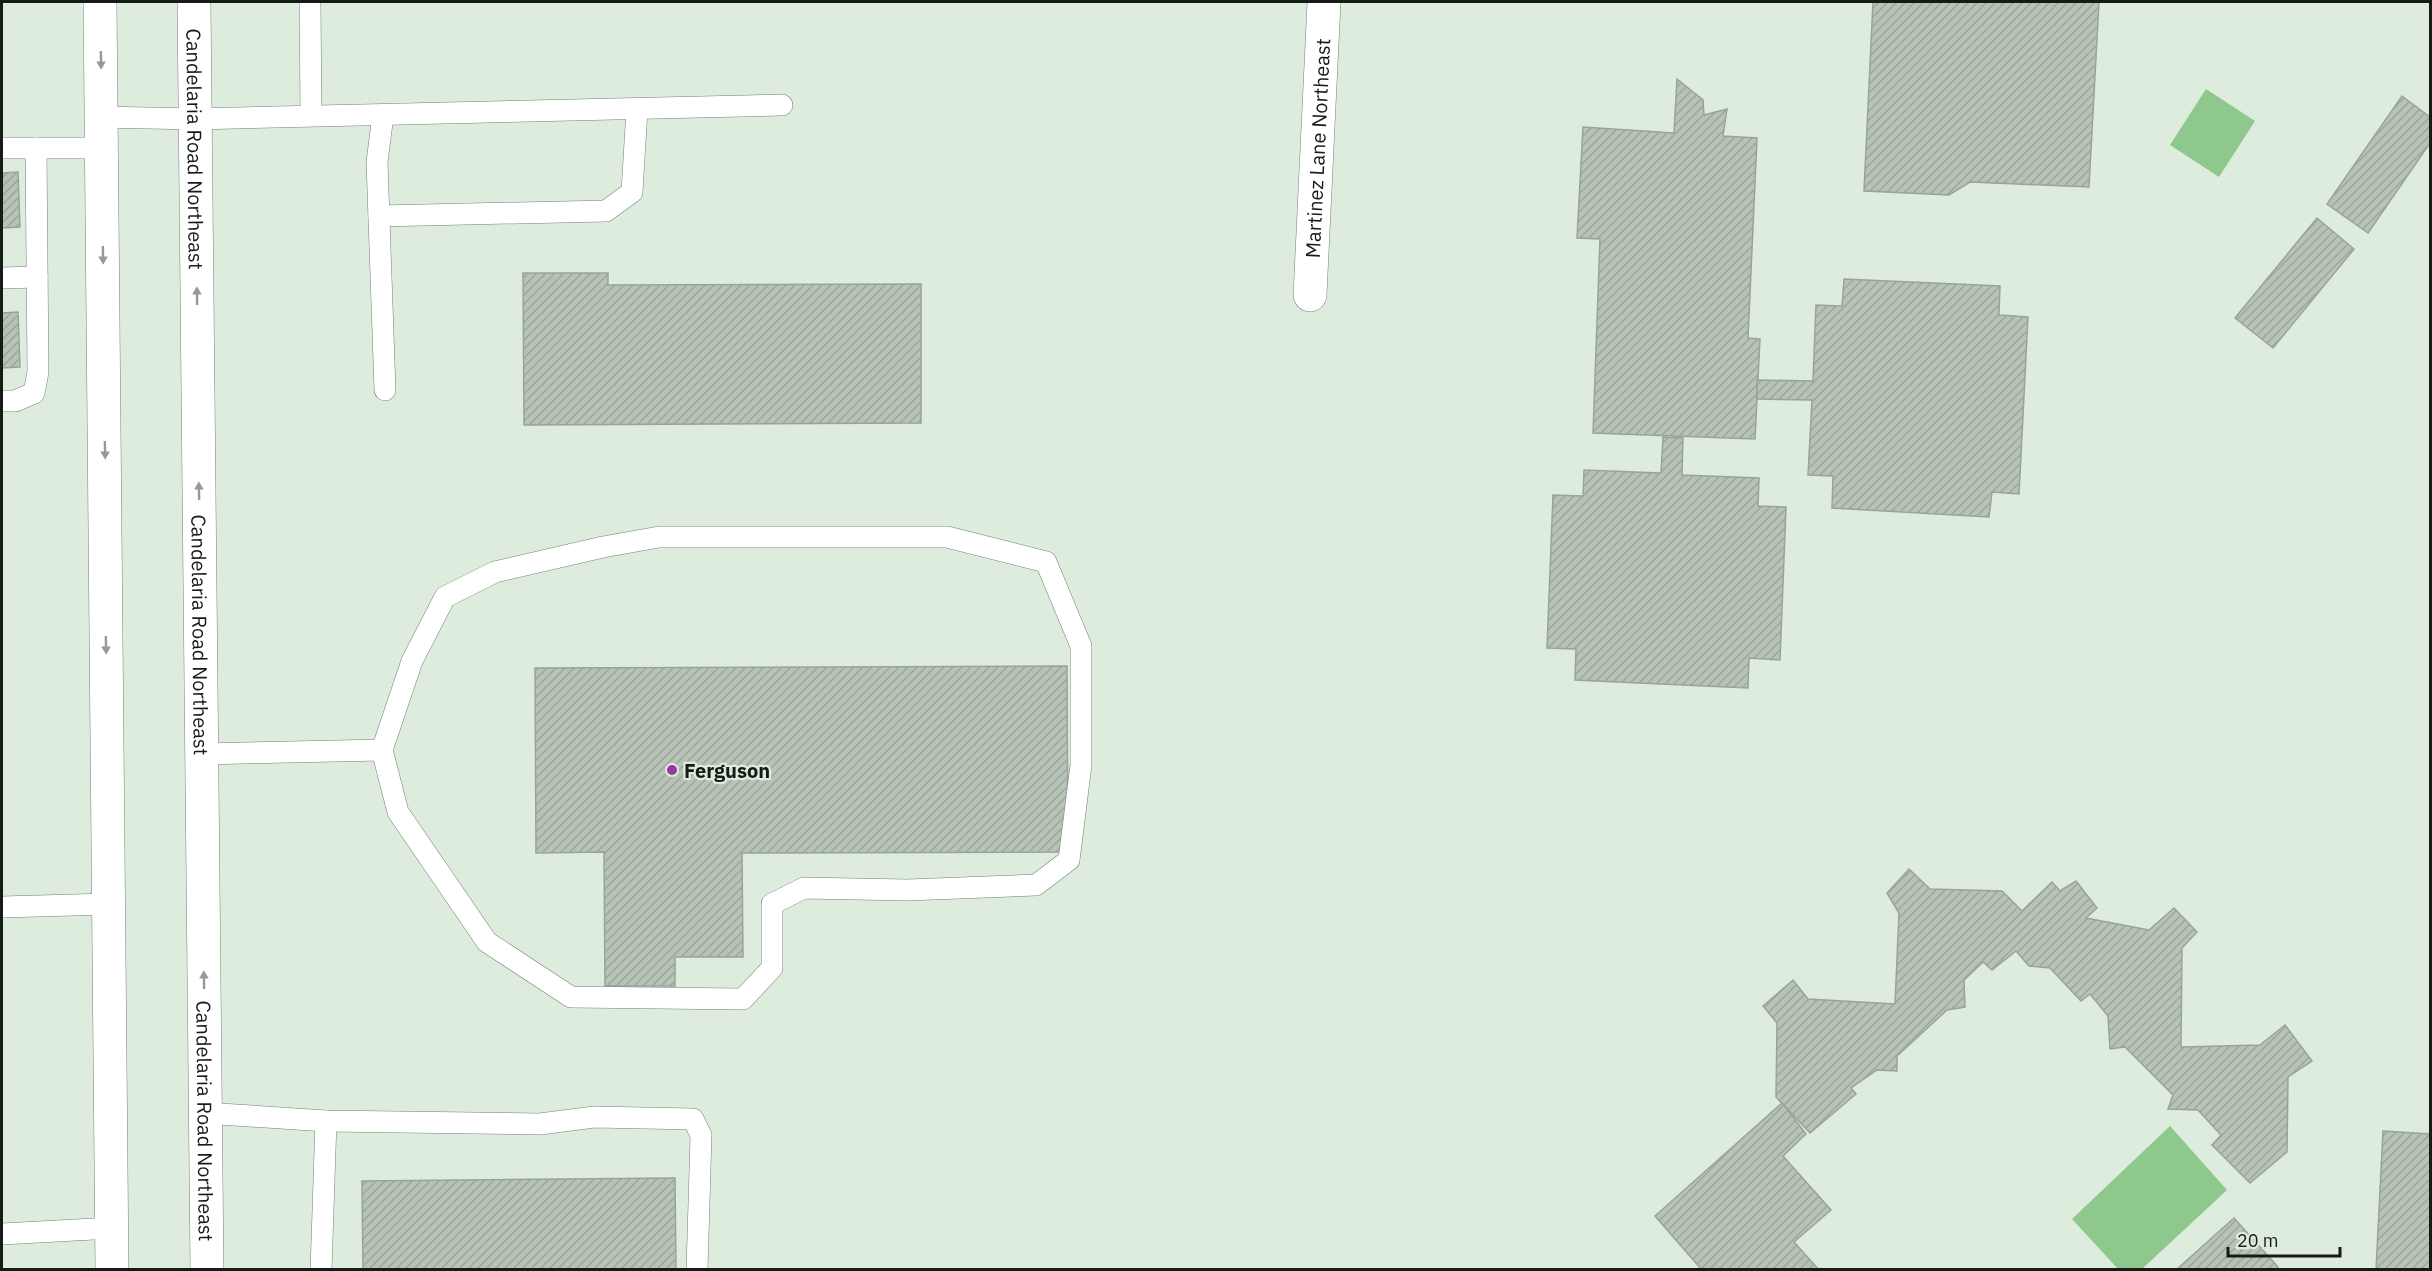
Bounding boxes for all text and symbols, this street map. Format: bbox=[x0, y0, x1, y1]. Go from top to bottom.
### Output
street label: Candelaria Road Northeast bbox=[181, 28, 210, 270]
street label: Martinez Lane Northeast bbox=[1298, 38, 1336, 259]
one-way arrow bbox=[96, 50, 106, 69]
one-way arrow bbox=[98, 245, 108, 264]
one-way arrow bbox=[192, 287, 202, 306]
one-way arrow bbox=[100, 440, 109, 459]
one-way arrow bbox=[194, 482, 204, 501]
street label: Candelaria Road Northeast bbox=[186, 514, 215, 756]
one-way arrow bbox=[101, 635, 111, 654]
place label: Ferguson bbox=[684, 757, 770, 784]
marker: Ferguson bbox=[665, 763, 679, 777]
one-way arrow bbox=[199, 971, 209, 990]
street label: Candelaria Road Northeast bbox=[191, 1000, 220, 1242]
scale bar bbox=[2228, 1220, 2340, 1258]
text: 20 m bbox=[2237, 1229, 2279, 1252]

